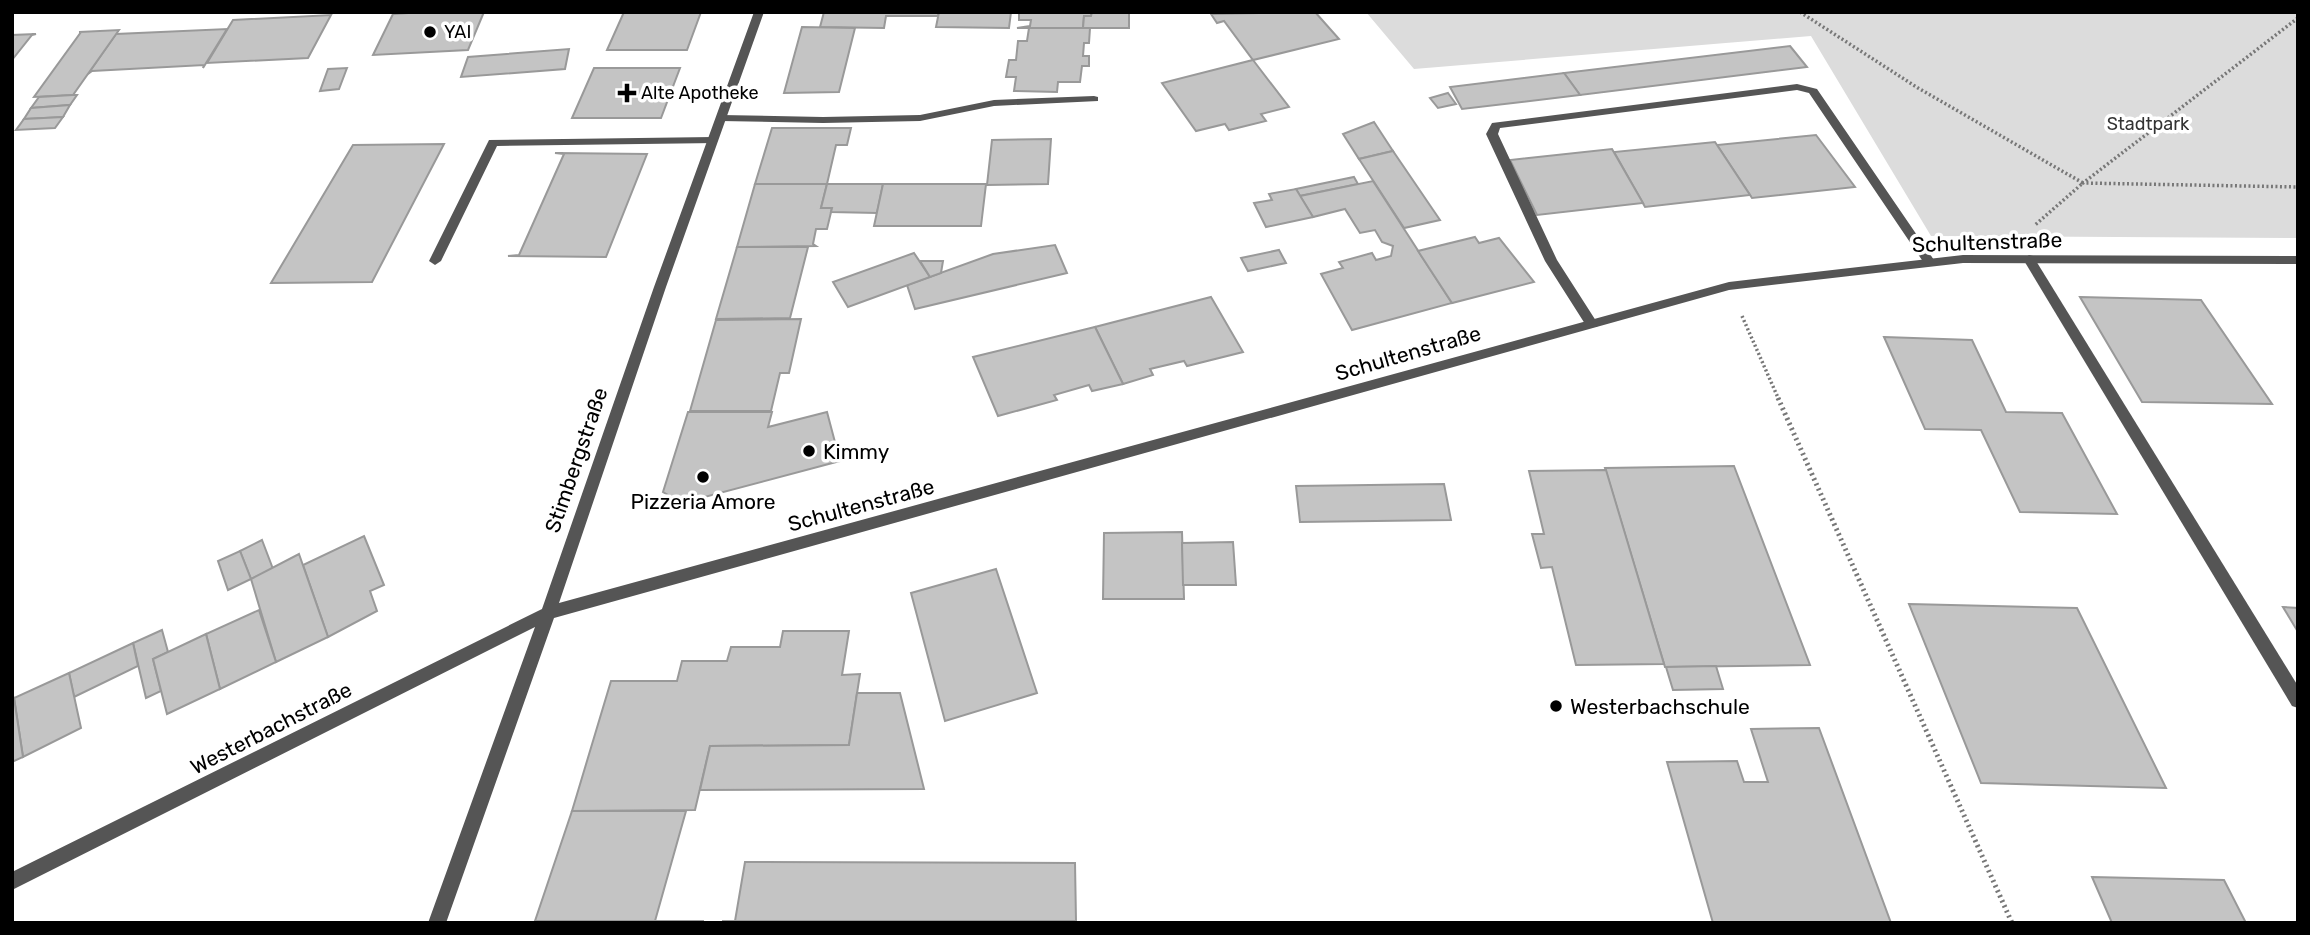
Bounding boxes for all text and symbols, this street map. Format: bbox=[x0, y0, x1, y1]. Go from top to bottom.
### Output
place label: YAI bbox=[444, 21, 471, 43]
marker: YAI bbox=[422, 24, 438, 40]
place label: Alte Apotheke bbox=[641, 82, 759, 104]
marker: Alte Apotheke bbox=[619, 85, 635, 101]
park label: Stadtpark bbox=[2107, 113, 2190, 135]
street label: Schultenstraße bbox=[1911, 227, 2063, 257]
street label: Schultenstraße bbox=[1332, 320, 1484, 386]
street label: Stimbergstraße bbox=[539, 384, 613, 536]
place label: Kimmy bbox=[823, 439, 890, 464]
marker: Kimmy bbox=[801, 443, 817, 459]
marker: Pizzeria Amore bbox=[695, 469, 711, 485]
street label: Schultenstraße bbox=[785, 473, 937, 537]
place label: Pizzeria Amore bbox=[630, 489, 776, 514]
street label: Westerbachstraße bbox=[186, 677, 356, 779]
place label: Westerbachschule bbox=[1570, 694, 1750, 719]
marker: Westerbachschule bbox=[1548, 698, 1564, 714]

